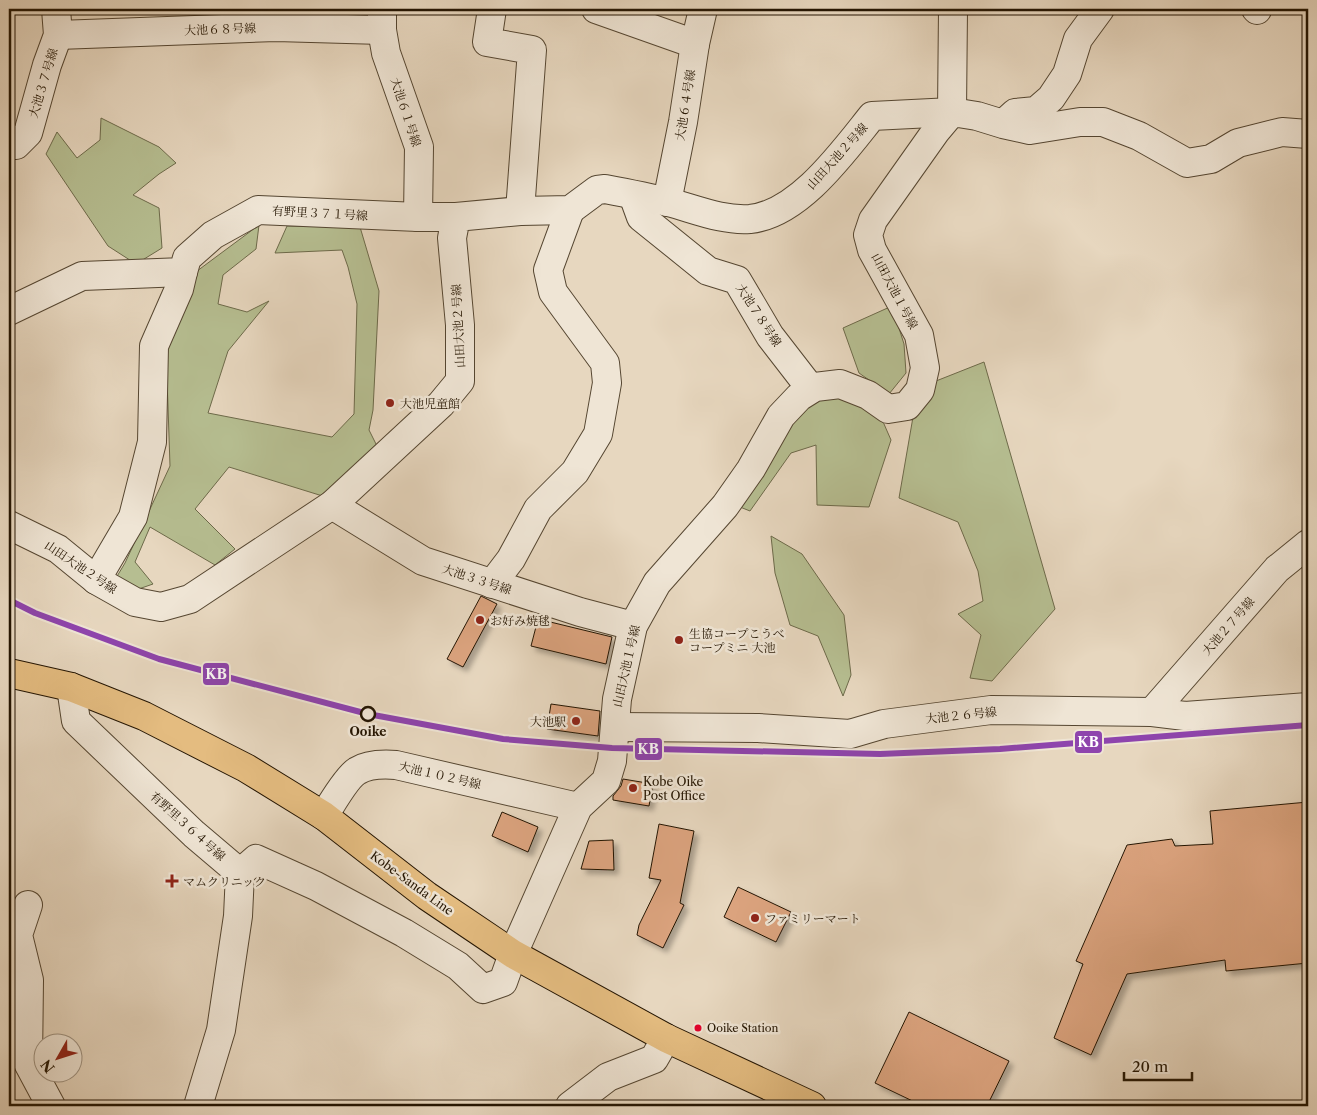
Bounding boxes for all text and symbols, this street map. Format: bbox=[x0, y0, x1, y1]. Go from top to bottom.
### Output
street label: 大池６８号線 bbox=[184, 20, 256, 38]
street label: 大池３７号線 bbox=[25, 46, 61, 120]
street label: 大池６４号線 bbox=[672, 68, 698, 142]
street label: 大池６１号線 bbox=[388, 75, 424, 149]
street label: 山田大池２号線 bbox=[803, 120, 871, 192]
street label: 有野里３７１号線 bbox=[272, 203, 368, 223]
street label: 山田大池１号線 bbox=[869, 250, 921, 332]
street label: 大池７８号線 bbox=[733, 281, 785, 349]
street label: 山田大池２号線 bbox=[448, 284, 468, 368]
place label: 大池児童館 bbox=[400, 396, 460, 411]
marker: 大池児童館 bbox=[384, 397, 396, 409]
street label: 山田大池２号線 bbox=[42, 537, 120, 597]
street label: 大池３３号線 bbox=[440, 561, 514, 597]
street label: 大池２７号線 bbox=[1199, 594, 1257, 658]
place label: お好み焼毬 bbox=[490, 613, 550, 628]
marker: お好み焼毬 bbox=[474, 614, 486, 626]
street label: 山田大池１号線 bbox=[609, 623, 643, 709]
place label: 生協コープこうべ コープミニ 大池 bbox=[689, 626, 784, 655]
marker: 生協コープこうべ コープミニ 大池 bbox=[673, 634, 685, 646]
line badge: KB bbox=[202, 662, 230, 686]
text: KB bbox=[205, 665, 227, 683]
street label: 大池２６号線 bbox=[924, 704, 998, 726]
marker: Ooike bbox=[360, 706, 376, 722]
place label: 大池駅 bbox=[530, 714, 566, 729]
marker: 大池駅 bbox=[570, 715, 582, 727]
place label: Ooike bbox=[350, 724, 386, 739]
line badge: KB bbox=[1074, 730, 1103, 754]
text: KB bbox=[1077, 733, 1099, 751]
line badge: KB bbox=[634, 737, 663, 761]
text: KB bbox=[637, 740, 659, 758]
street label: 大池１０２号線 bbox=[397, 758, 483, 792]
place label: Kobe Oike Post Office bbox=[643, 774, 705, 803]
marker: Kobe Oike Post Office bbox=[627, 782, 639, 794]
street label: 有野里３６４号線 bbox=[147, 788, 229, 864]
street label: Kobe-Sanda Line bbox=[367, 848, 457, 918]
marker: マムクリニック bbox=[165, 874, 179, 888]
place label: マムクリニック bbox=[183, 874, 266, 889]
place label: ファミリーマート bbox=[765, 911, 861, 926]
marker: ファミリーマート bbox=[749, 912, 761, 924]
place label: Ooike Station bbox=[707, 1021, 779, 1035]
marker: Ooike Station bbox=[693, 1023, 703, 1033]
north arrow bbox=[32, 1032, 82, 1082]
scale bar bbox=[1124, 1050, 1192, 1082]
text: N bbox=[37, 1056, 59, 1077]
text: 20 m bbox=[1132, 1057, 1168, 1076]

